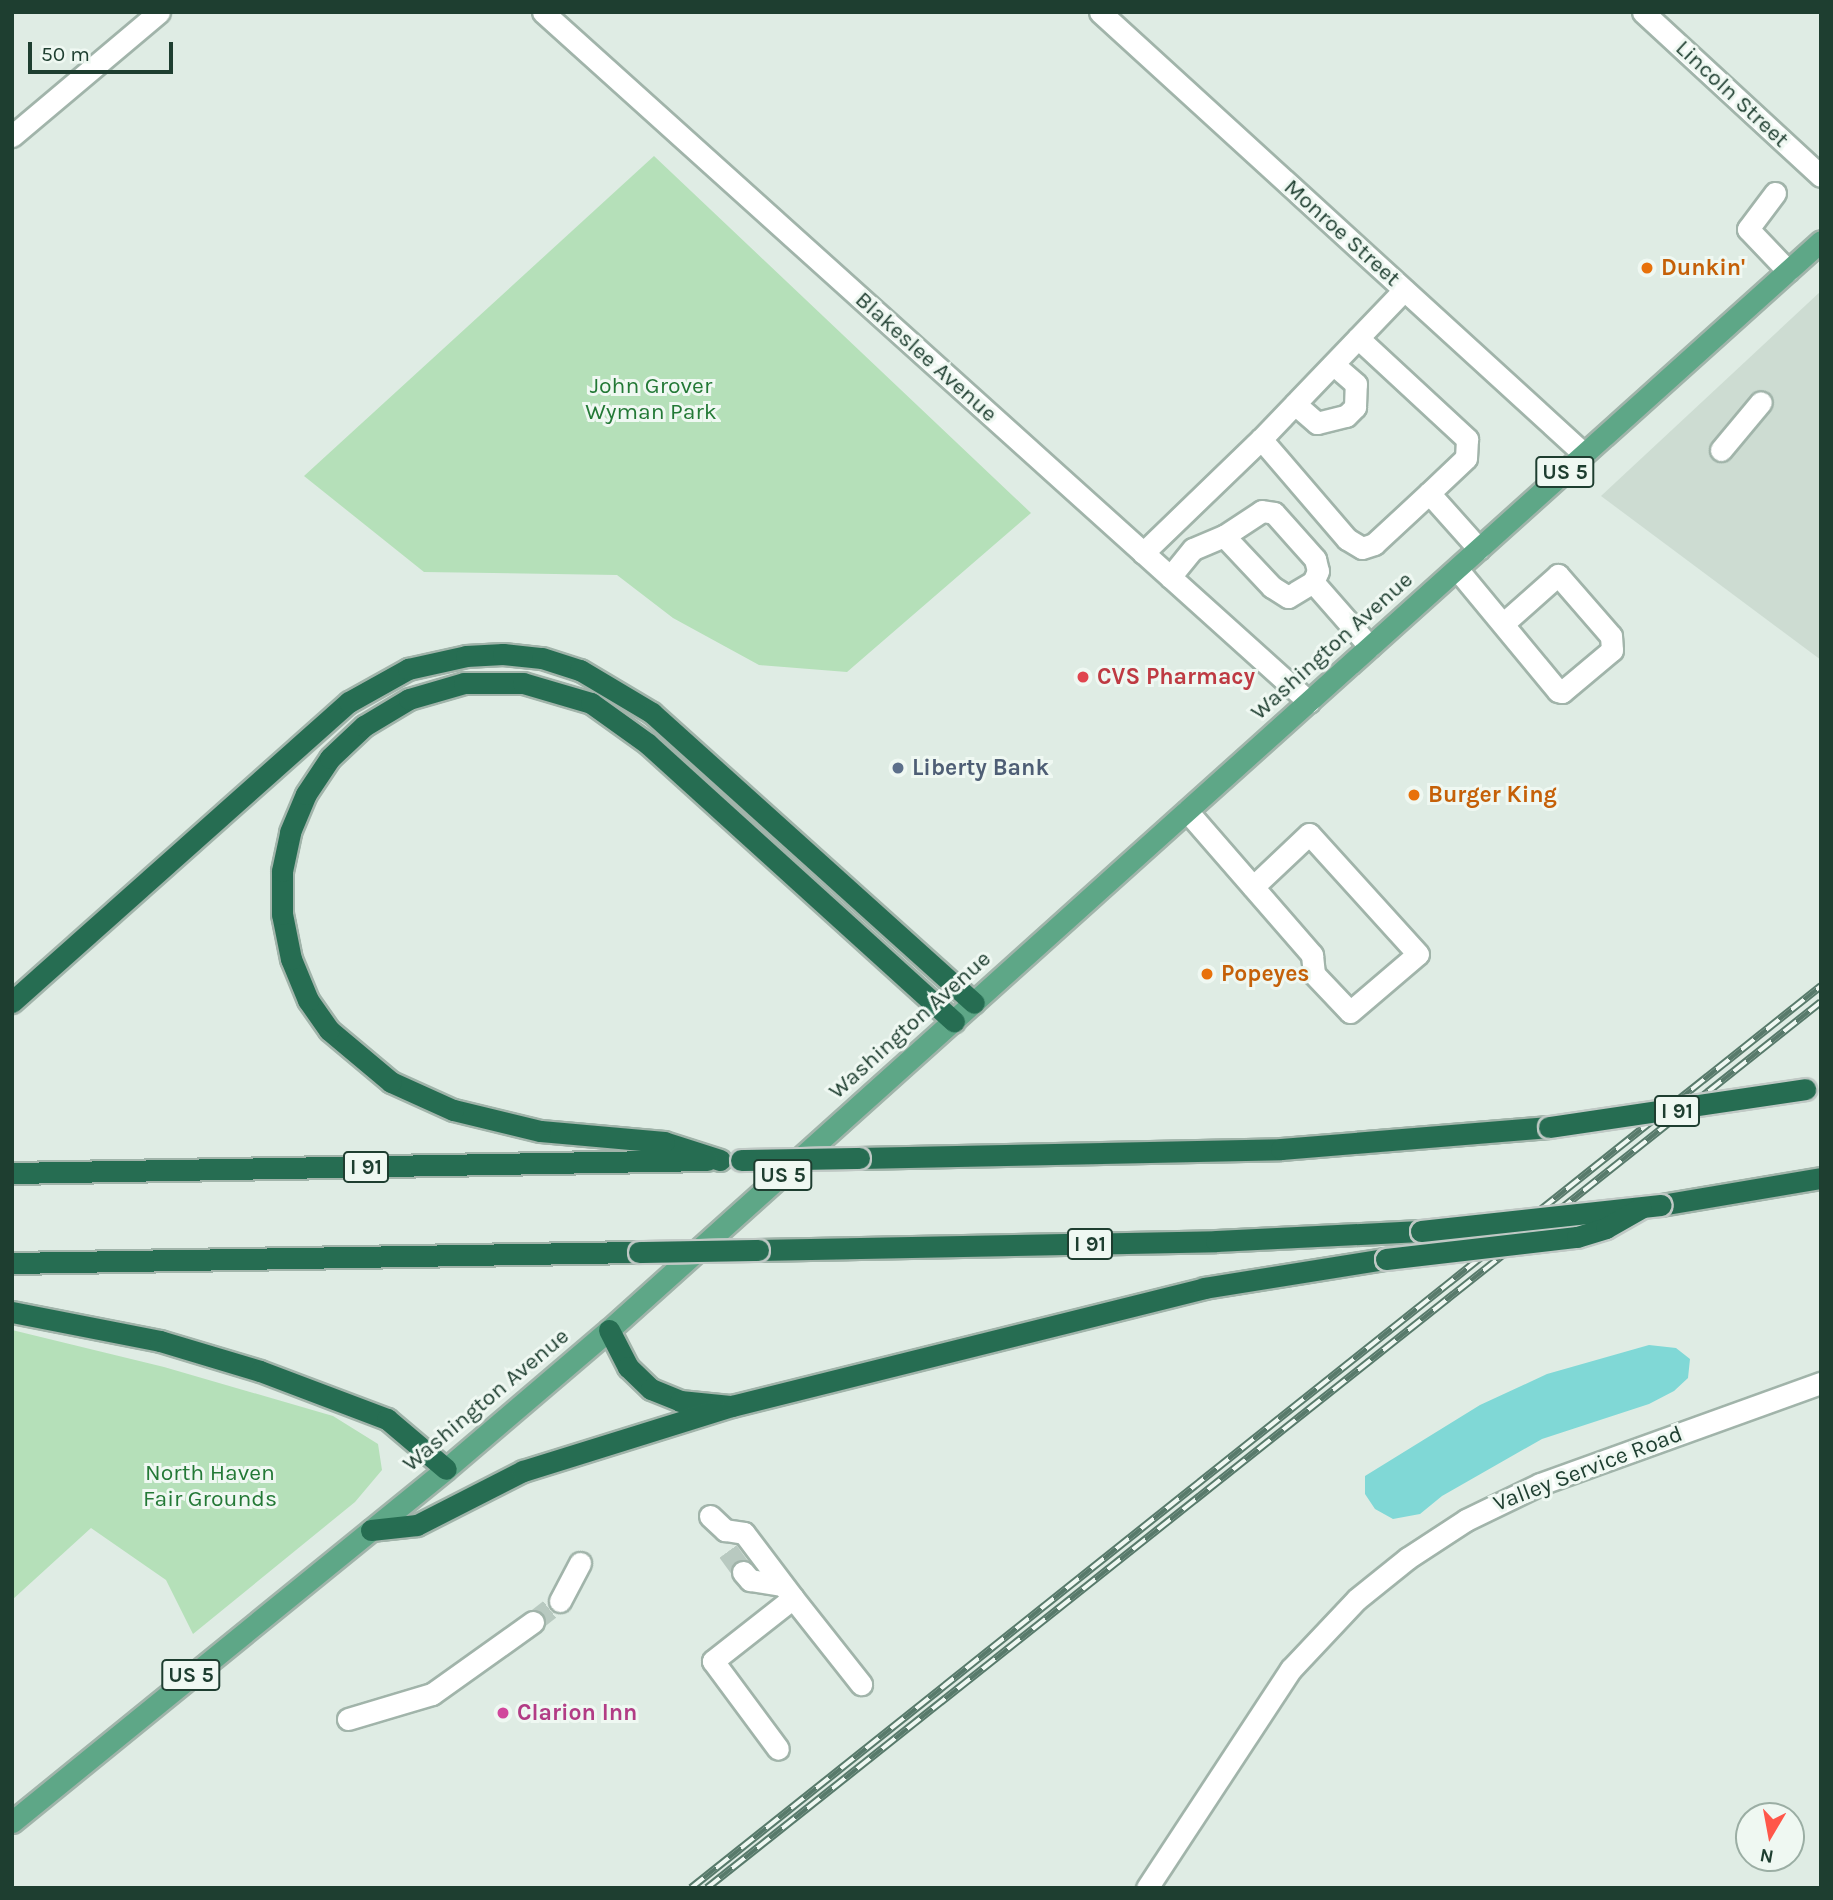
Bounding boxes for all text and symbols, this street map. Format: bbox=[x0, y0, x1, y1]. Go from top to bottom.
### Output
scale bar bbox=[32, 28, 177, 72]
street label: Lincoln Street bbox=[1670, 35, 1794, 153]
text: 50 m bbox=[41, 42, 90, 66]
street label: Monroe Street bbox=[1278, 173, 1406, 293]
place label: Dunkin' bbox=[1661, 254, 1745, 282]
marker: Dunkin' bbox=[1639, 260, 1655, 276]
street label: Blakeslee Avenue bbox=[849, 286, 1003, 428]
park label: John Grover Wyman Park bbox=[585, 372, 717, 426]
road number: US 5 bbox=[1535, 454, 1595, 490]
street label: Washington Avenue bbox=[1245, 566, 1419, 726]
place label: CVS Pharmacy bbox=[1097, 663, 1255, 691]
marker: CVS Pharmacy bbox=[1075, 669, 1091, 685]
place label: Liberty Bank bbox=[912, 754, 1049, 782]
marker: Liberty Bank bbox=[890, 760, 906, 776]
place label: Burger King bbox=[1428, 781, 1557, 809]
marker: Burger King bbox=[1406, 787, 1422, 803]
street label: Washington Avenue bbox=[823, 945, 997, 1105]
place label: Popeyes bbox=[1221, 960, 1309, 988]
marker: Popeyes bbox=[1199, 966, 1215, 982]
road number: I 91 bbox=[1652, 1094, 1702, 1128]
road number: I 91 bbox=[342, 1150, 390, 1184]
road number: US 5 bbox=[753, 1158, 813, 1192]
road number: I 91 bbox=[1066, 1226, 1114, 1262]
street label: Washington Avenue bbox=[397, 1322, 575, 1478]
street label: Valley Service Road bbox=[1490, 1420, 1686, 1518]
park label: North Haven Fair Grounds bbox=[143, 1459, 277, 1513]
road number: US 5 bbox=[161, 1658, 221, 1692]
place label: Clarion Inn bbox=[517, 1699, 637, 1727]
marker: Clarion Inn bbox=[495, 1705, 511, 1721]
north arrow bbox=[1735, 1802, 1805, 1872]
text: N bbox=[1758, 1844, 1775, 1868]

